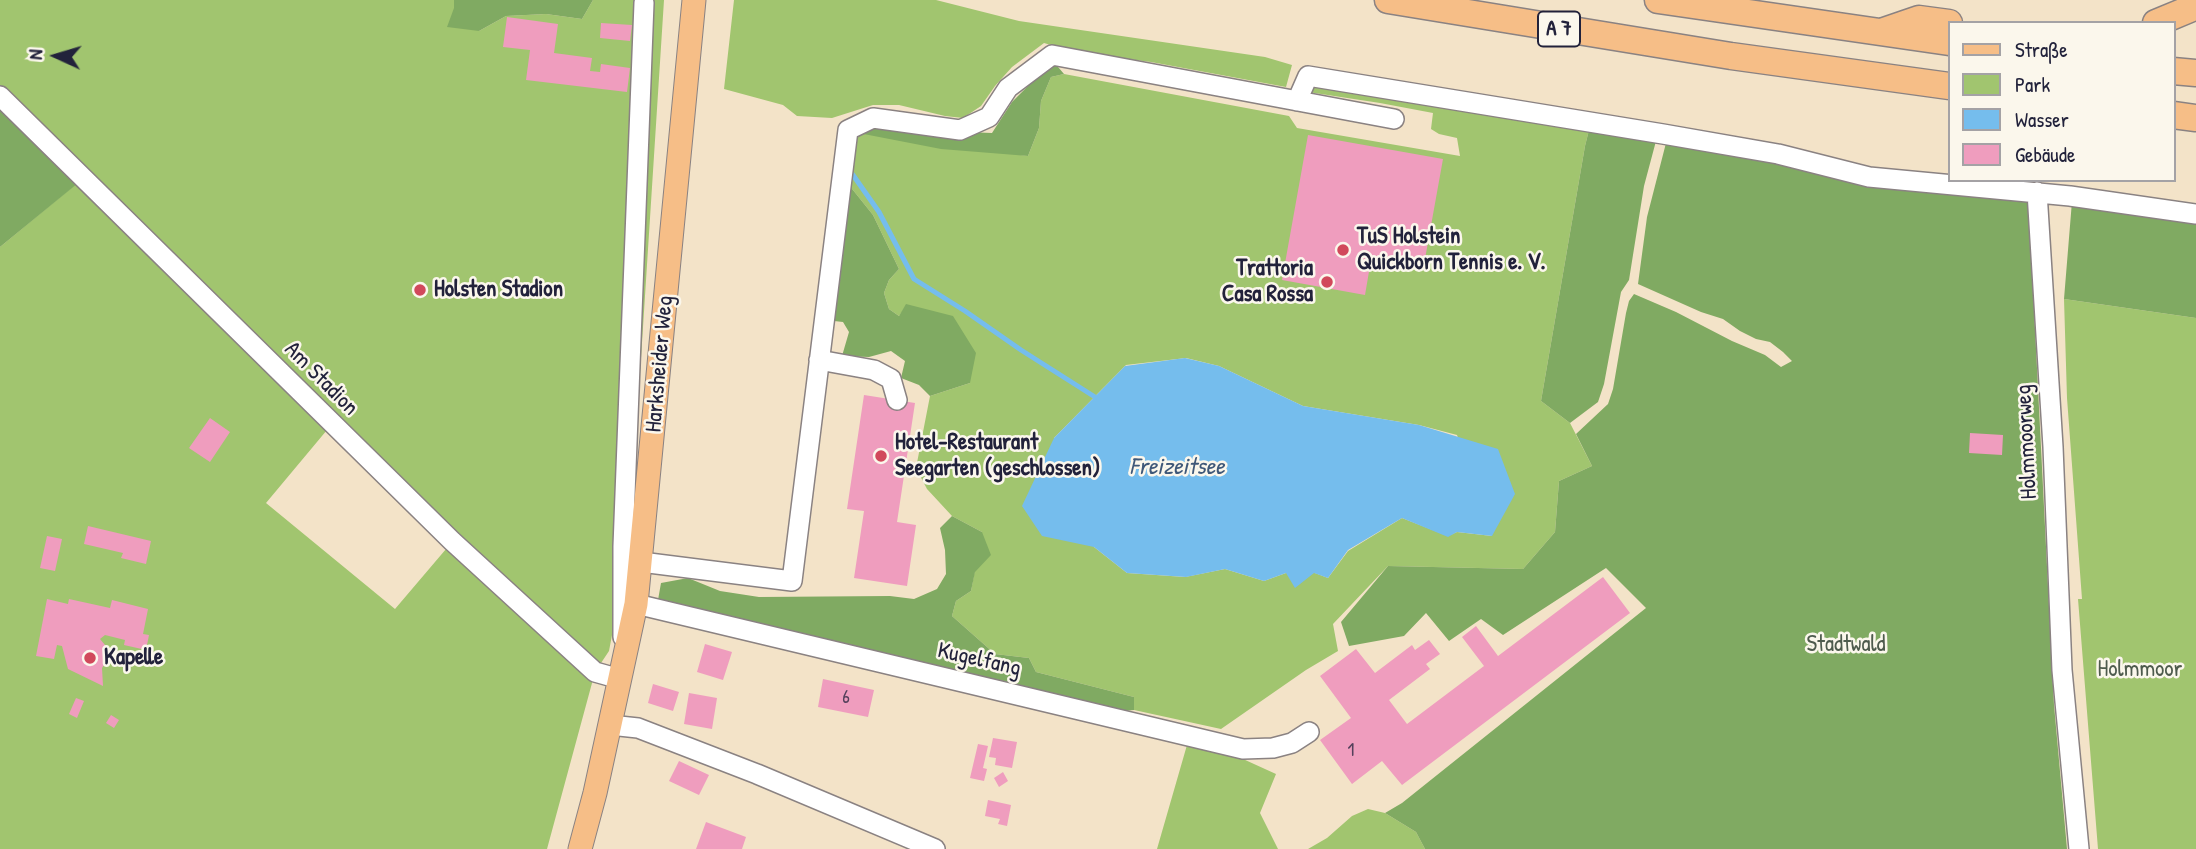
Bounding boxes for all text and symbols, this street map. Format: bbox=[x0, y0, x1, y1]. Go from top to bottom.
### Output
road number: A 7 bbox=[1538, 12, 1580, 46]
north arrow bbox=[21, 21, 91, 91]
legend bbox=[1948, 21, 2175, 182]
text: Straße bbox=[2015, 35, 2068, 64]
text: N bbox=[22, 49, 48, 60]
text: Park bbox=[2015, 70, 2050, 99]
text: Wasser bbox=[2015, 105, 2069, 134]
text: Gebäude bbox=[2015, 140, 2075, 169]
place label: TuS Holstein Quickborn Tennis e. V. bbox=[1357, 223, 1545, 277]
marker: TuS Holstein Quickborn Tennis e. V. bbox=[1335, 242, 1351, 258]
place label: Trattoria Casa Rossa bbox=[1222, 255, 1313, 309]
marker: Trattoria Casa Rossa bbox=[1319, 274, 1335, 290]
place label: Holsten Stadion bbox=[434, 276, 563, 304]
marker: Holsten Stadion bbox=[412, 282, 428, 298]
street label: Harksheider Weg bbox=[640, 295, 680, 433]
street label: Am Stadion bbox=[278, 336, 364, 422]
street label: Holmmoorweg bbox=[2010, 384, 2044, 500]
place label: Hotel-Restaurant Seegarten (geschlossen) bbox=[895, 429, 1100, 483]
marker: Hotel-Restaurant Seegarten (geschlossen) bbox=[873, 448, 889, 464]
water label: Freizeitsee bbox=[1130, 454, 1224, 482]
park label: Stadtwald bbox=[1806, 631, 1886, 659]
street label: Kugelfang bbox=[935, 637, 1023, 683]
place label: Kapelle bbox=[104, 644, 163, 672]
marker: Kapelle bbox=[82, 650, 98, 666]
park label: Holmmoor bbox=[2098, 656, 2182, 684]
house number: 6 bbox=[842, 687, 850, 709]
house number: 1 bbox=[1348, 740, 1354, 762]

